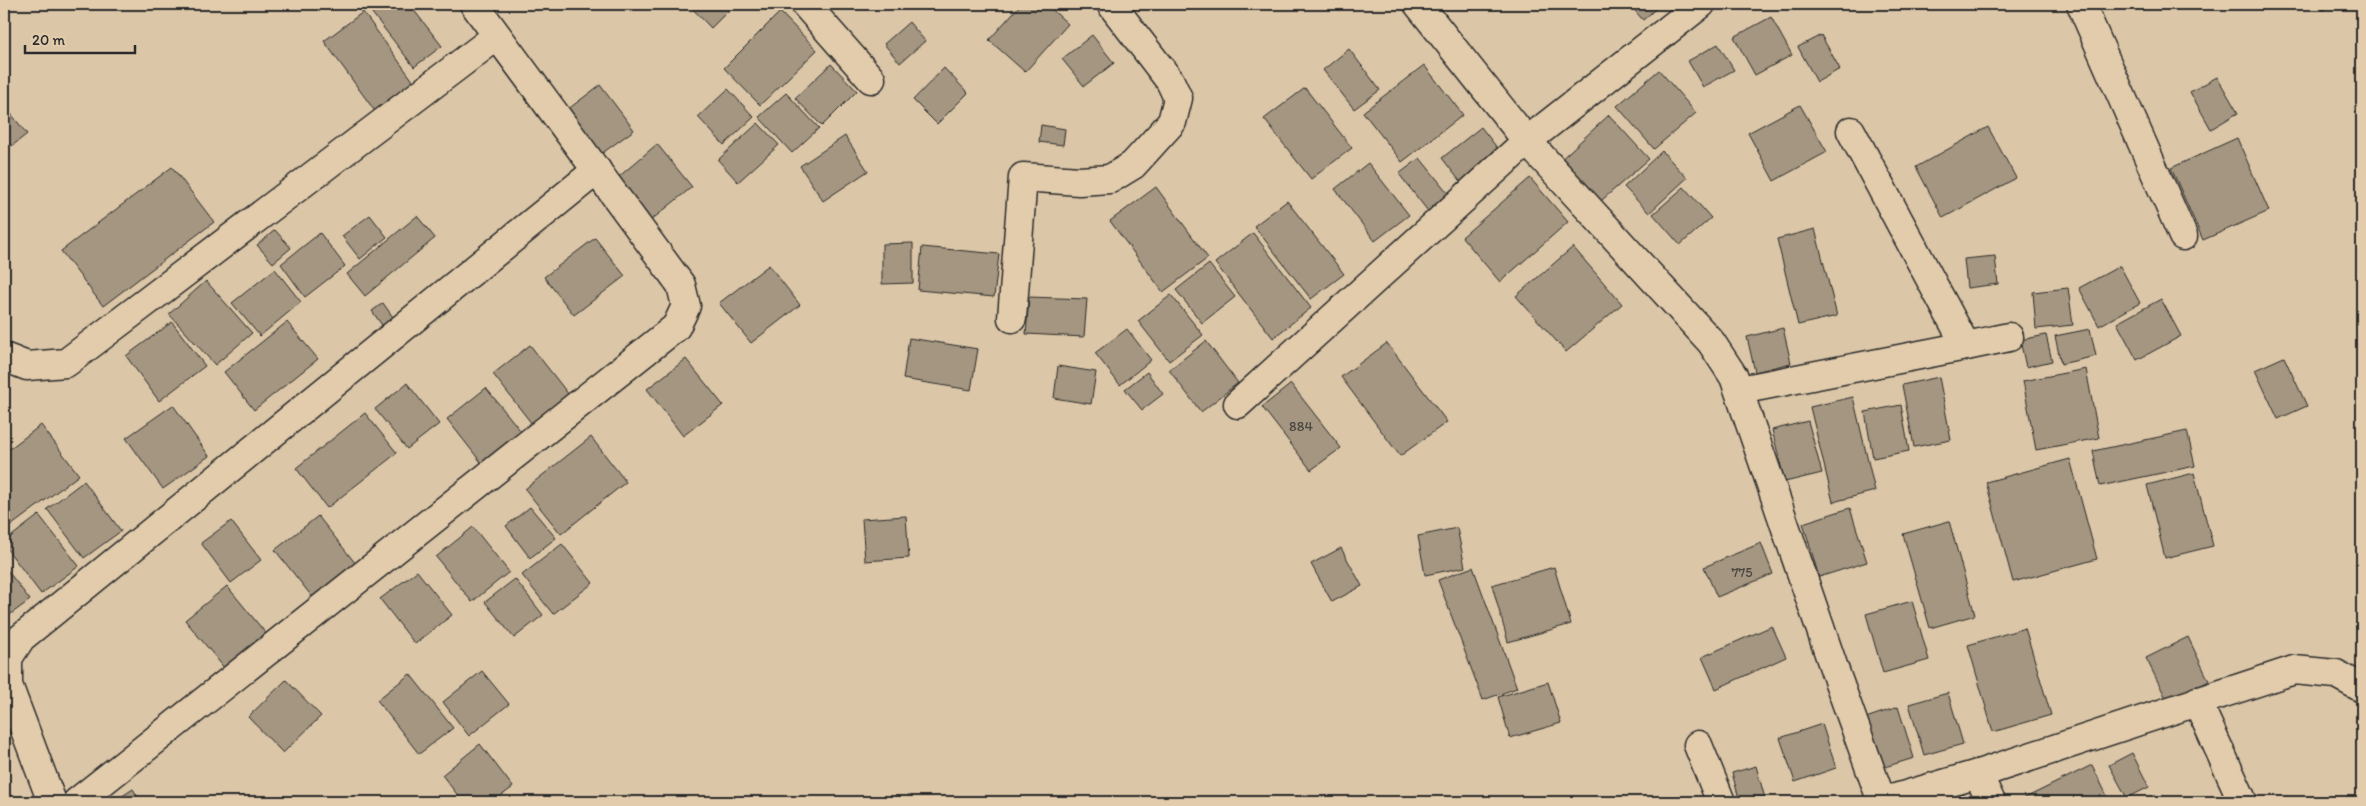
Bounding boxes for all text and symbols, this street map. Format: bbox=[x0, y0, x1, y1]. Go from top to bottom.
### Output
scale bar bbox=[25, 22, 135, 54]
text: 20 m bbox=[32, 31, 66, 49]
house number: 884 bbox=[1289, 418, 1313, 435]
house number: 775 bbox=[1731, 564, 1753, 581]

